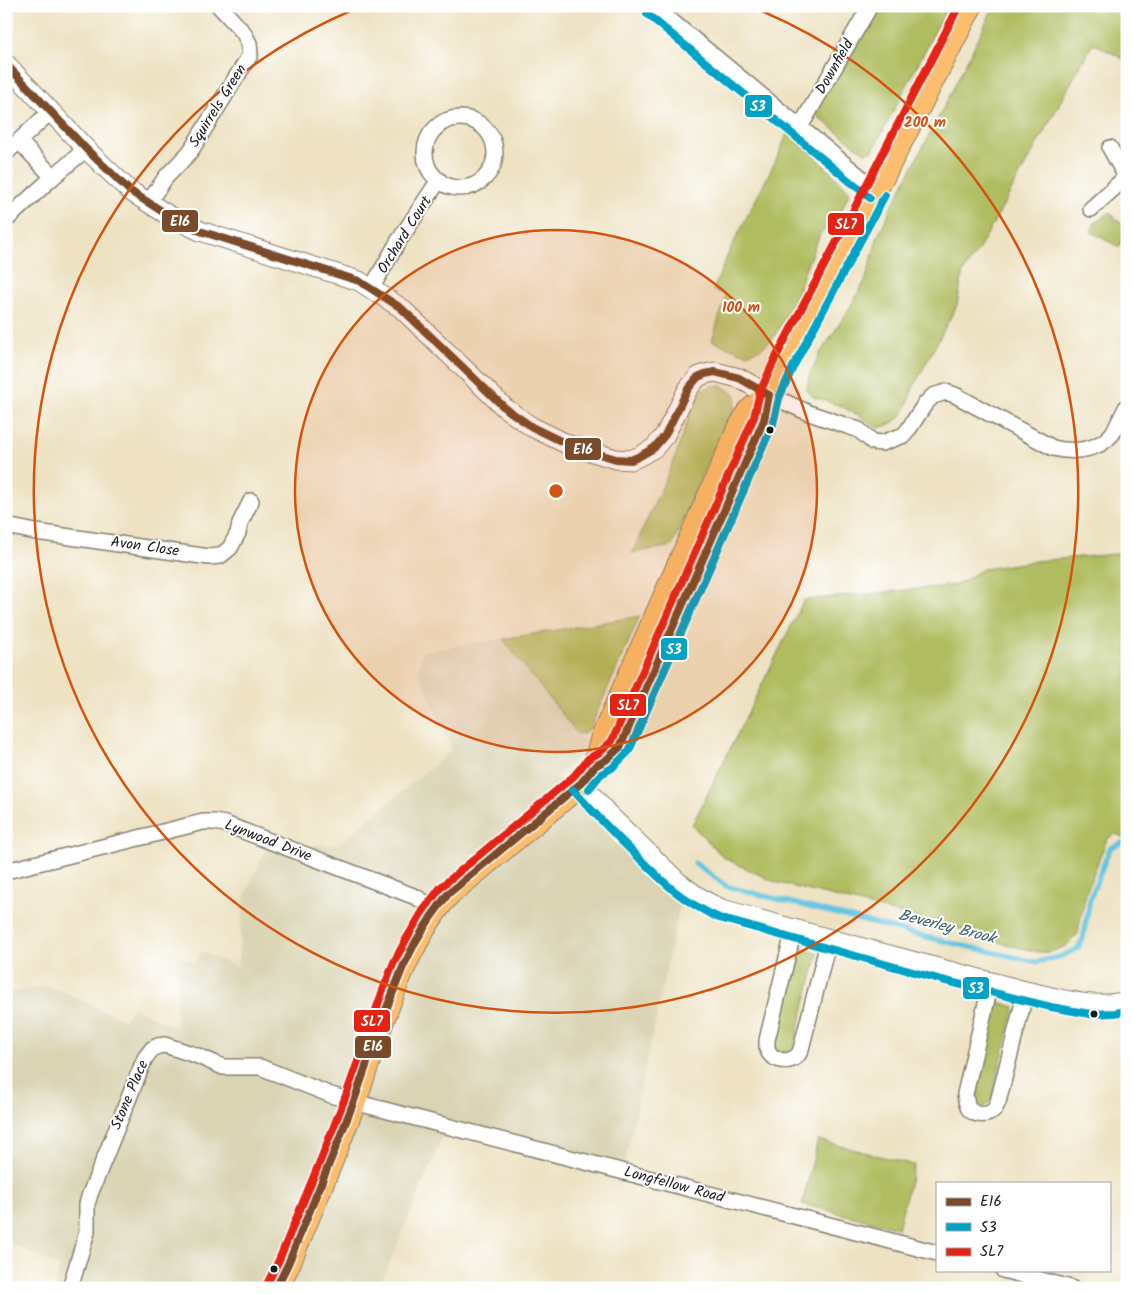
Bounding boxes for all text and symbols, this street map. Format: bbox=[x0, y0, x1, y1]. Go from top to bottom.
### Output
street label: Downfield bbox=[810, 34, 861, 99]
street label: Squirrels Green bbox=[183, 60, 253, 152]
line badge: S3 bbox=[744, 94, 773, 118]
text: S3 bbox=[750, 96, 766, 118]
text: 200 m bbox=[904, 111, 946, 135]
street label: Orchard Court bbox=[371, 191, 439, 279]
line badge: E16 bbox=[161, 209, 199, 233]
text: E16 bbox=[170, 211, 190, 233]
line badge: SL7 bbox=[827, 212, 865, 236]
text: SL7 bbox=[835, 214, 857, 236]
text: 100 m bbox=[722, 296, 760, 320]
unlabelled marker bbox=[765, 425, 775, 435]
line badge: E16 bbox=[564, 437, 602, 461]
text: E16 bbox=[573, 439, 593, 461]
centre of rings bbox=[547, 482, 565, 500]
street label: Avon Close bbox=[109, 530, 181, 564]
line badge: S3 bbox=[660, 637, 688, 661]
text: S3 bbox=[666, 639, 682, 661]
line badge: SL7 bbox=[609, 693, 647, 717]
text: SL7 bbox=[617, 695, 639, 717]
street label: Lynwood Drive bbox=[221, 813, 315, 869]
water label: Beverley Brook bbox=[896, 903, 1001, 952]
line badge: S3 bbox=[962, 976, 990, 1000]
text: S3 bbox=[968, 978, 984, 1000]
line badge: SL7 bbox=[353, 1009, 391, 1033]
unlabelled marker bbox=[1089, 1009, 1099, 1019]
text: SL7 bbox=[361, 1011, 383, 1033]
line badge: E16 bbox=[354, 1035, 392, 1059]
text: E16 bbox=[363, 1036, 383, 1058]
street label: Stone Place bbox=[105, 1056, 156, 1134]
street label: Longfellow Road bbox=[621, 1160, 727, 1210]
legend bbox=[936, 1182, 1110, 1272]
text: E16 bbox=[980, 1190, 1002, 1214]
text: S3 bbox=[980, 1216, 997, 1240]
text: SL7 bbox=[980, 1240, 1004, 1264]
unlabelled marker bbox=[269, 1264, 279, 1274]

